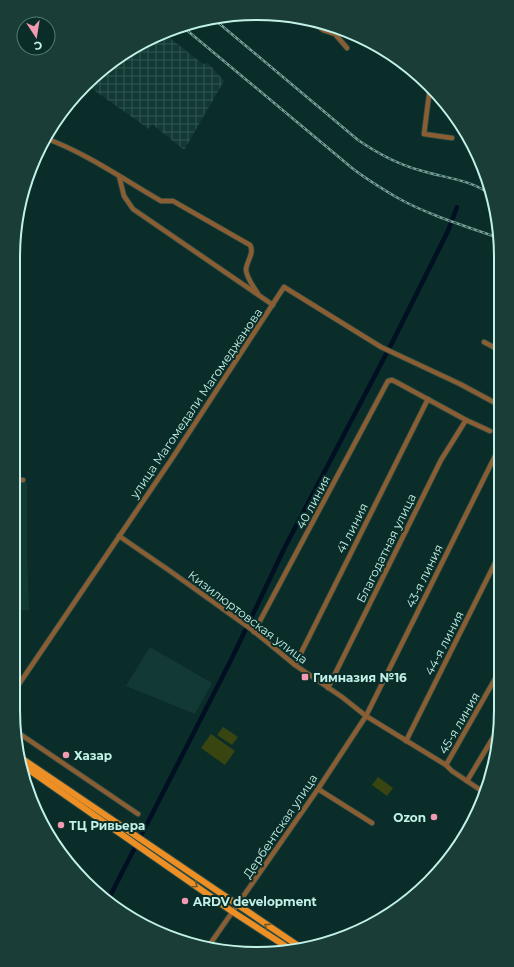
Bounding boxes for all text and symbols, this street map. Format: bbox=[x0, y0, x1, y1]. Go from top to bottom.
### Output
north arrow bbox=[16, 16, 56, 56]
text: С bbox=[33, 38, 43, 53]
street label: улица Магомедали Магомеджановa bbox=[126, 305, 265, 502]
street label: 40 линия bbox=[293, 473, 333, 531]
street label: Благодатная улица bbox=[353, 491, 419, 605]
street label: 41 линия bbox=[333, 500, 371, 556]
street label: 43-я линия bbox=[402, 542, 446, 610]
street label: Кизилюртовская улица bbox=[185, 567, 311, 667]
street label: 44-я линия bbox=[421, 608, 467, 678]
place label: Гимназия №16 bbox=[313, 670, 407, 685]
marker: Гимназия №16 bbox=[300, 672, 310, 682]
street label: 45-я линия bbox=[435, 689, 483, 757]
place label: Хазар bbox=[74, 748, 112, 763]
marker: Хазар bbox=[61, 750, 71, 760]
street label: Дербентская улица bbox=[240, 771, 320, 881]
place label: Ozon bbox=[393, 810, 426, 825]
marker: Ozon bbox=[429, 812, 439, 822]
place label: ТЦ Ривьера bbox=[69, 818, 145, 833]
marker: ТЦ Ривьера bbox=[56, 820, 66, 830]
one-way arrow bbox=[191, 880, 198, 887]
place label: ARDV development bbox=[192, 894, 318, 909]
marker: ARDV development bbox=[180, 896, 190, 906]
one-way arrow bbox=[264, 923, 271, 930]

